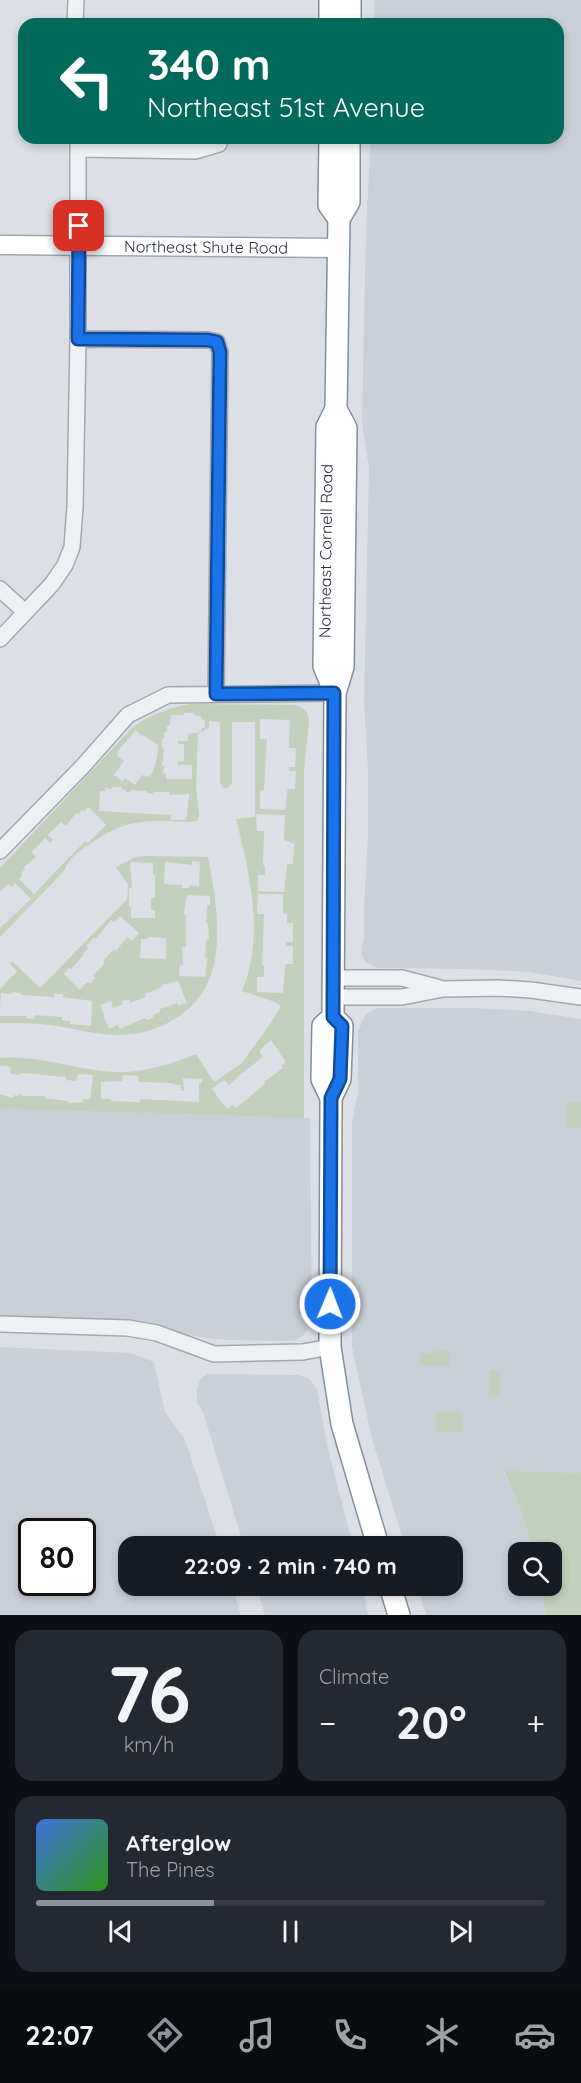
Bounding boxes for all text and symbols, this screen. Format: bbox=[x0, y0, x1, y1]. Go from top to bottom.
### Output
text: 340 m bbox=[147, 38, 271, 91]
icon: left bbox=[48, 42, 126, 120]
text: Northeast 51st Avenue bbox=[147, 90, 425, 124]
pin bbox=[53, 200, 104, 251]
icon: arrive bbox=[62, 209, 95, 242]
street label: Northeast Shute Road bbox=[124, 236, 288, 258]
street label: Northeast Cornell Road bbox=[314, 464, 337, 638]
position arrow bbox=[298, 1272, 362, 1336]
speed limit sign: 80 bbox=[18, 1518, 96, 1596]
map controls bbox=[508, 1542, 562, 1596]
button: search bbox=[508, 1542, 562, 1596]
text: 22:09 · 2 min · 740 m bbox=[184, 1552, 397, 1580]
text: 76 bbox=[107, 1644, 191, 1742]
text: Climate bbox=[319, 1664, 389, 1689]
text: 20° bbox=[396, 1694, 467, 1750]
text: − bbox=[319, 1702, 336, 1743]
text: + bbox=[526, 1702, 545, 1743]
text: km/h bbox=[124, 1732, 174, 1757]
text: Afterglow bbox=[126, 1829, 231, 1857]
text: The Pines bbox=[126, 1857, 215, 1882]
icon: previous bbox=[104, 1915, 137, 1948]
icon: pause bbox=[274, 1915, 307, 1948]
icon: next bbox=[444, 1915, 477, 1948]
icon: directions bbox=[144, 2014, 186, 2056]
icon: music bbox=[236, 2014, 278, 2056]
icon: phone bbox=[329, 2014, 371, 2056]
icon: climate bbox=[421, 2014, 463, 2056]
icon: car bbox=[514, 2014, 556, 2056]
text: 22:07 bbox=[25, 2018, 94, 2052]

